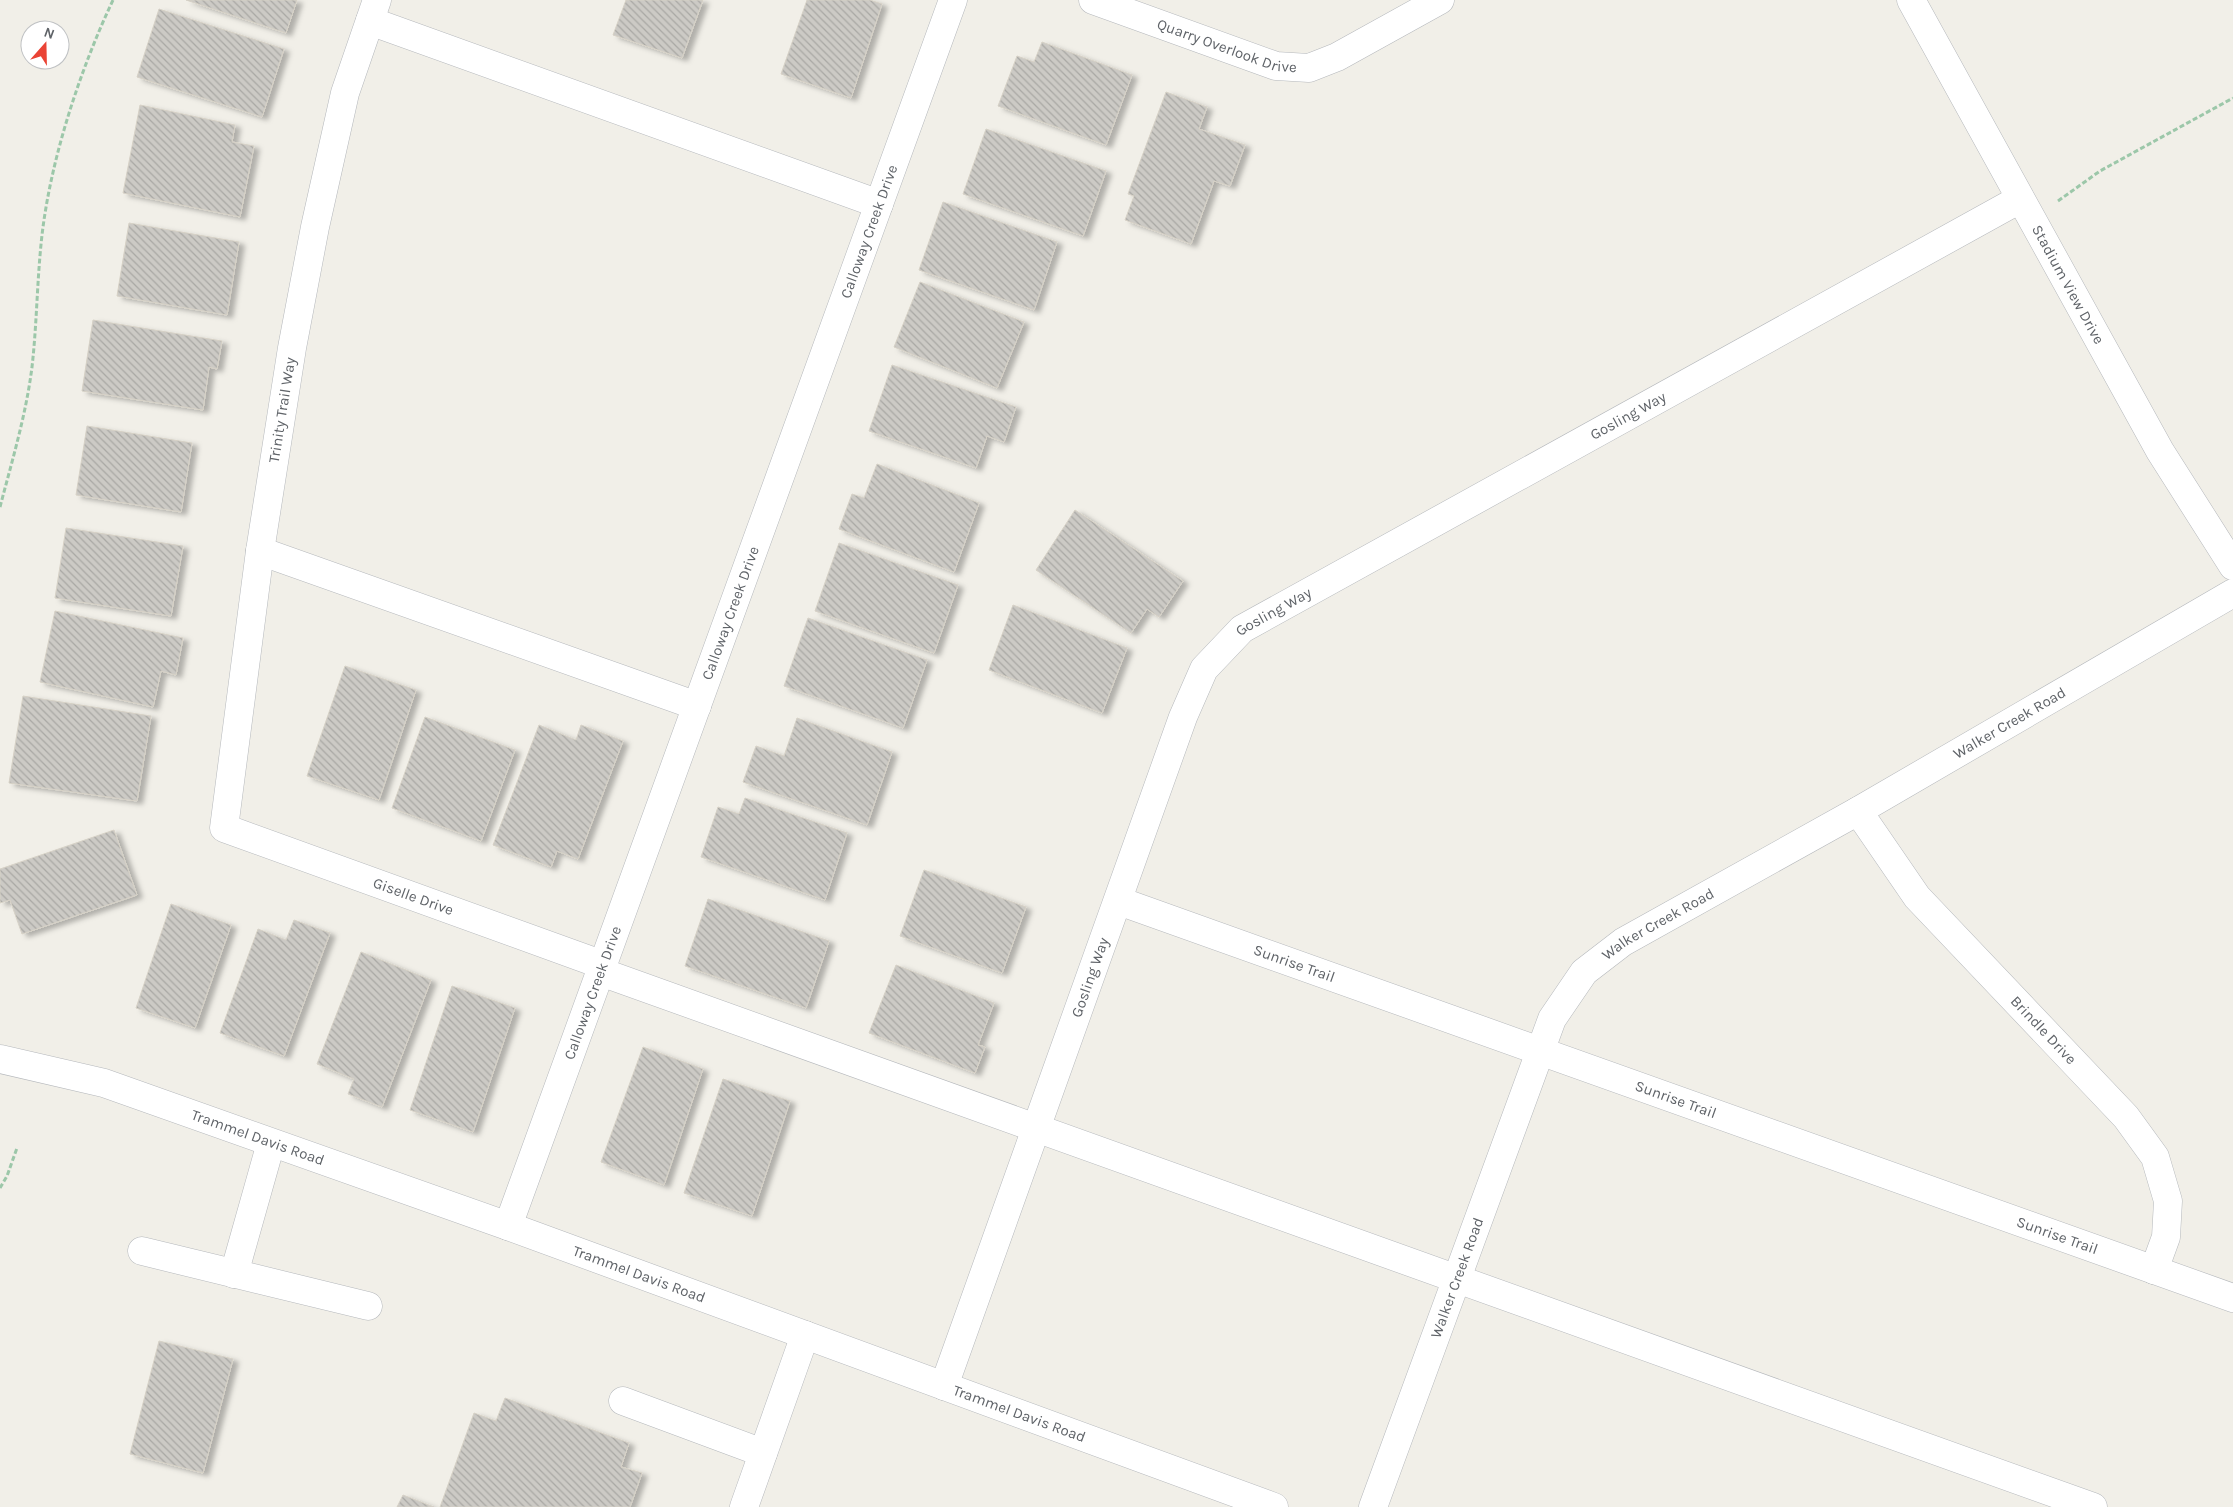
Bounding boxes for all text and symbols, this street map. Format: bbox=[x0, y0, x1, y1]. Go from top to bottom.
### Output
street label: Quarry Overlook Drive bbox=[1155, 15, 1297, 76]
north arrow bbox=[20, 20, 70, 70]
text: N bbox=[42, 24, 57, 43]
street label: Calloway Creek Drive bbox=[836, 162, 901, 301]
street label: Stadium View Drive bbox=[2028, 222, 2108, 347]
street label: Trinity Trail Way bbox=[265, 356, 299, 464]
street label: Gosling Way bbox=[1587, 388, 1669, 444]
street label: Calloway Creek Drive bbox=[698, 544, 763, 682]
street label: Gosling Way bbox=[1231, 583, 1315, 639]
street label: Walker Creek Road bbox=[1950, 683, 2069, 763]
street label: Giselle Drive bbox=[371, 874, 456, 919]
street label: Walker Creek Road bbox=[1598, 884, 1717, 964]
street label: Calloway Creek Drive bbox=[560, 924, 625, 1062]
street label: Gosling Way bbox=[1067, 935, 1113, 1020]
street label: Sunrise Trail bbox=[1251, 941, 1337, 986]
street label: Brindle Drive bbox=[2007, 992, 2080, 1068]
street label: Sunrise Trail bbox=[1633, 1077, 1719, 1122]
street label: Trammel Davis Road bbox=[189, 1106, 327, 1169]
street label: Sunrise Trail bbox=[2014, 1213, 2100, 1258]
street label: Walker Creek Road bbox=[1427, 1215, 1487, 1341]
street label: Trammel Davis Road bbox=[570, 1242, 708, 1307]
street label: Trammel Davis Road bbox=[951, 1381, 1088, 1446]

